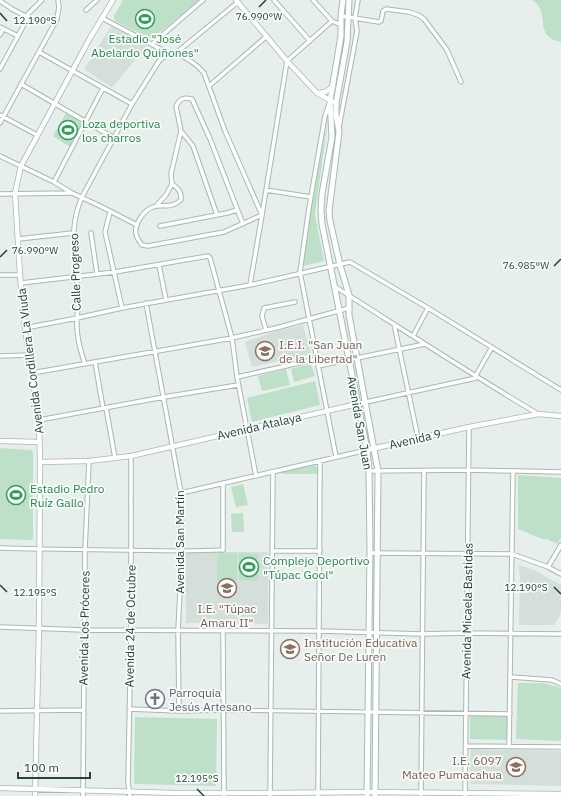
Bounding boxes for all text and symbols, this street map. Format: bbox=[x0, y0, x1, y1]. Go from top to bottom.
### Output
sports icon: Estadio "José Abelardo Quiñones" bbox=[134, 8, 156, 30]
text: 76.990°W bbox=[236, 10, 282, 23]
text: 12.190°S bbox=[13, 14, 57, 27]
place label: Estadio "José Abelardo Quiñones" bbox=[91, 31, 199, 60]
place label: Loza deportiva los charros bbox=[82, 116, 161, 145]
sports icon: Loza deportiva los charros bbox=[57, 119, 79, 141]
street label: Calle Progreso bbox=[66, 233, 84, 311]
text: 76.990°W bbox=[12, 244, 58, 257]
text: 76.985°W bbox=[503, 259, 549, 272]
street label: Avenida Cordillera La Viuda bbox=[14, 287, 46, 435]
place label: I.E.I. "San Juan de la Libertad" bbox=[279, 337, 362, 366]
school or university icon: I.E.I. "San Juan de la Libertad" bbox=[254, 340, 276, 362]
street label: Avenida San Juan bbox=[344, 375, 376, 471]
street label: Avenida Atalaya bbox=[215, 409, 303, 443]
street label: Avenida 9 bbox=[387, 426, 443, 452]
place label: Estadio Pedro Ruíz Gallo bbox=[30, 481, 105, 510]
sports icon: Estadio Pedro Ruíz Gallo bbox=[5, 484, 27, 506]
street label: Avenida San Martín bbox=[172, 490, 187, 594]
street label: Avenida Micaela Bastidas bbox=[458, 542, 476, 679]
place label: Complejo Deportivo "Túpac Gool" bbox=[263, 553, 370, 582]
sports icon: Complejo Deportivo "Túpac Gool" bbox=[238, 556, 260, 578]
street label: Avenida 24 de Octubre bbox=[121, 564, 139, 688]
street label: Avenida Los Próceres bbox=[76, 570, 93, 685]
school or university icon: I.E. "Túpac Amaru II" bbox=[216, 577, 238, 599]
text: 12.190°S bbox=[504, 581, 548, 594]
text: 12.195°S bbox=[13, 586, 57, 599]
place label: I.E. "Túpac Amaru II" bbox=[198, 601, 256, 630]
place label: Institución Educativa Señor De Luren bbox=[304, 635, 418, 664]
school or university icon: Institución Educativa Señor De Luren bbox=[279, 638, 301, 660]
place label: Parroquia Jesús Artesano bbox=[169, 685, 252, 714]
church icon: Parroquia Jesús Artesano bbox=[144, 688, 166, 710]
place label: I.E. 6097 Mateo Pumacahua bbox=[402, 753, 503, 782]
scale bar bbox=[18, 754, 90, 780]
school or university icon: I.E. 6097 Mateo Pumacahua bbox=[505, 756, 527, 778]
text: 100 m bbox=[24, 760, 59, 775]
text: 12.195°S bbox=[175, 772, 219, 785]

